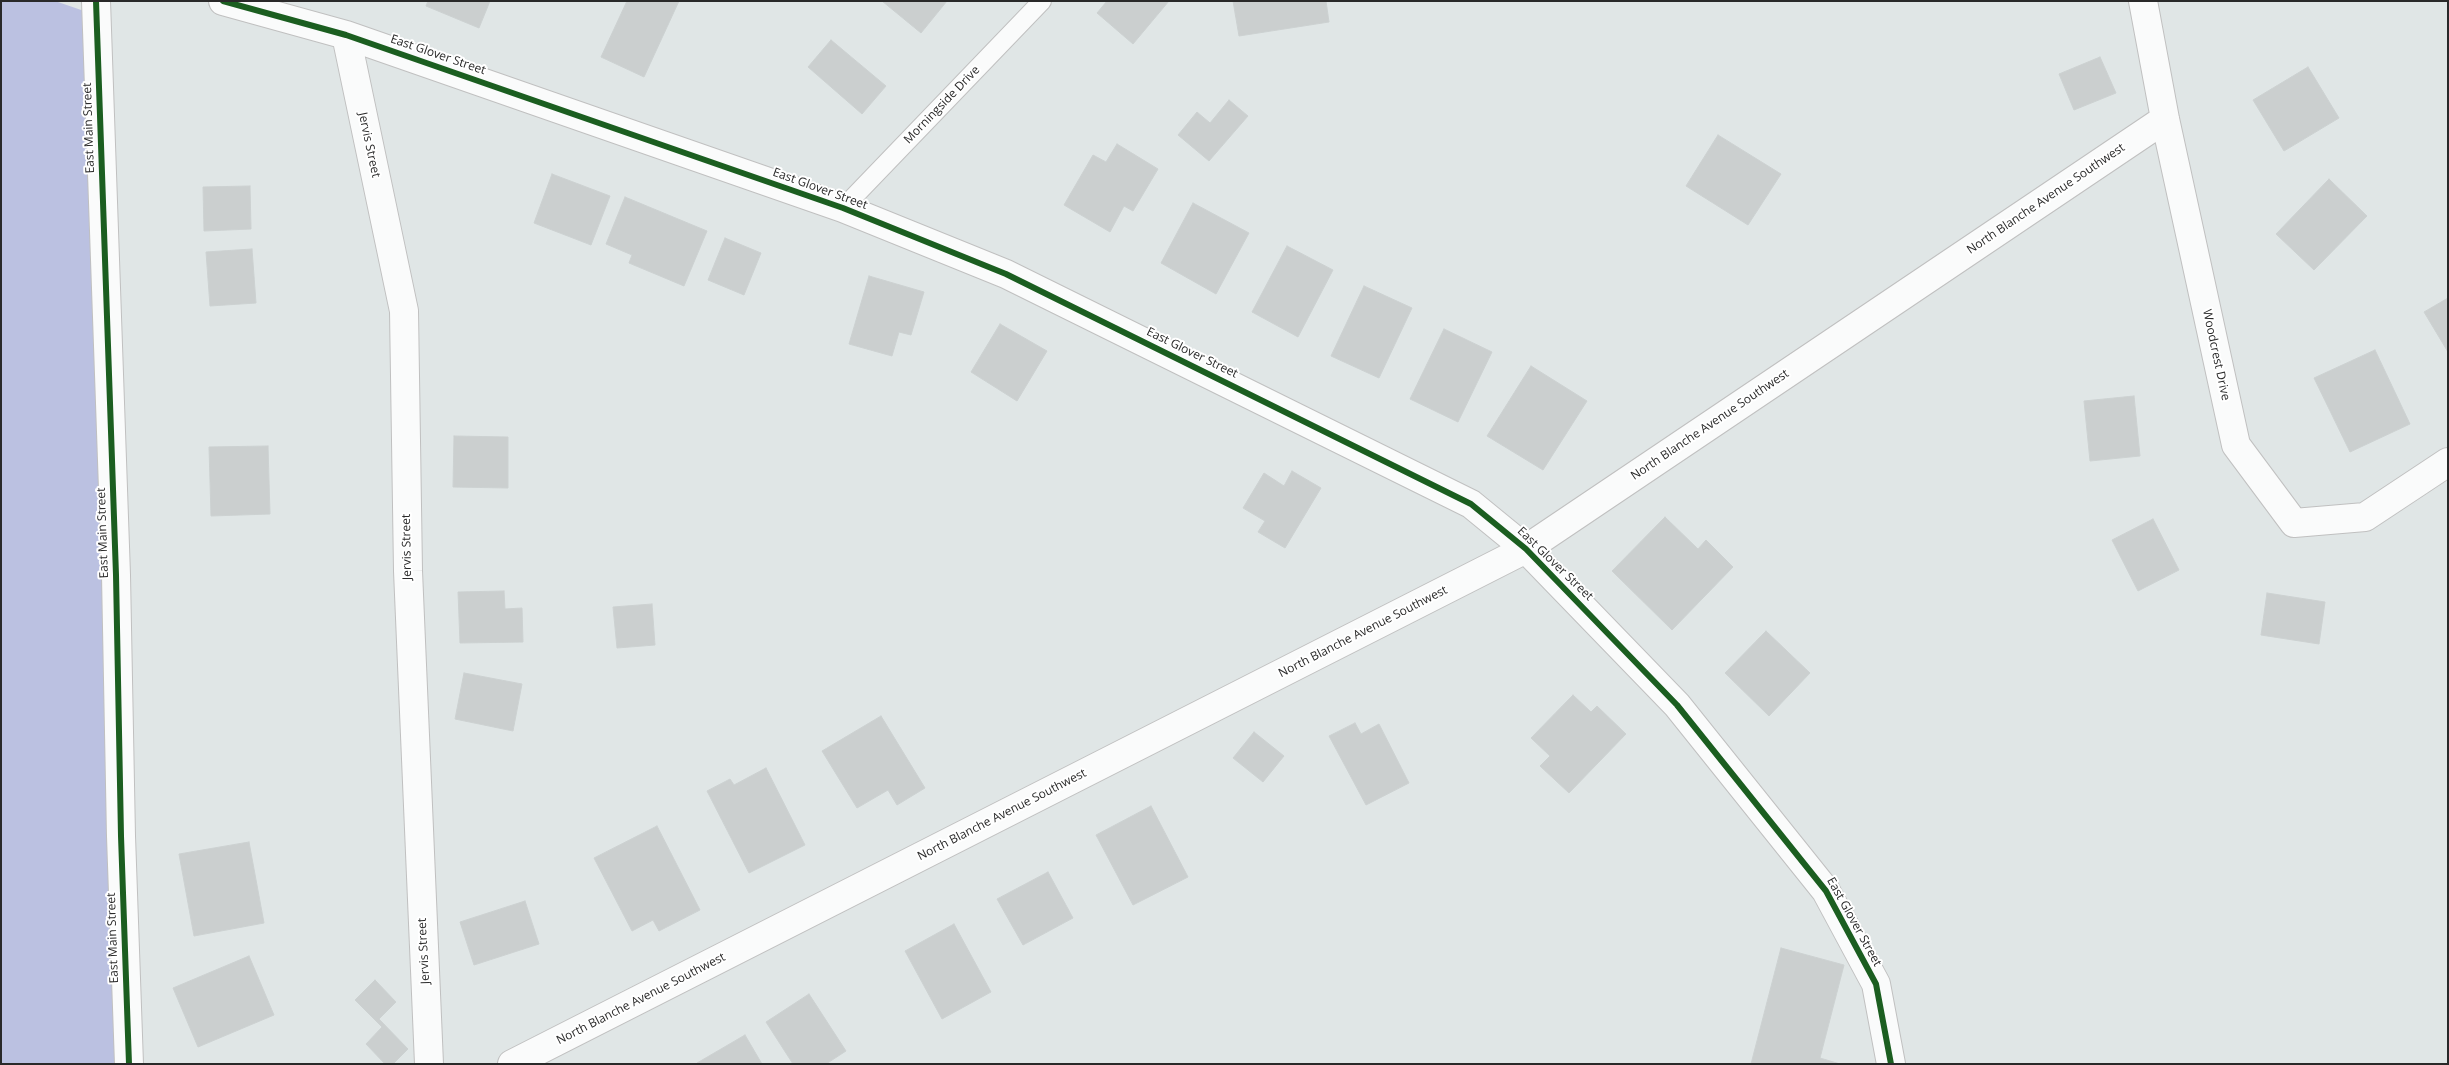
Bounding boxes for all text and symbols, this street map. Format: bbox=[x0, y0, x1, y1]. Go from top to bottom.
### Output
street label: East Glover Street bbox=[389, 32, 487, 78]
street label: Morningside Drive bbox=[901, 63, 983, 147]
street label: East Main Street bbox=[80, 82, 98, 174]
street label: Jervis Street bbox=[355, 111, 383, 179]
street label: North Blanche Avenue Southwest bbox=[1964, 141, 2128, 257]
street label: East Glover Street bbox=[771, 165, 869, 213]
street label: Woodcrest Drive bbox=[2199, 308, 2233, 402]
street label: East Glover Street bbox=[1144, 325, 1240, 381]
street label: North Blanche Avenue Southwest bbox=[1628, 367, 1792, 483]
street label: East Main Street bbox=[94, 487, 112, 579]
street label: Jervis Street bbox=[399, 514, 415, 580]
street label: East Glover Street bbox=[1514, 524, 1596, 604]
street label: North Blanche Avenue Southwest bbox=[1276, 583, 1450, 681]
street label: North Blanche Avenue Southwest bbox=[915, 766, 1089, 864]
street label: East Glover Street bbox=[1824, 875, 1884, 969]
street label: East Main Street bbox=[104, 892, 122, 984]
street label: Jervis Street bbox=[415, 918, 433, 984]
street label: North Blanche Avenue Southwest bbox=[554, 950, 728, 1048]

